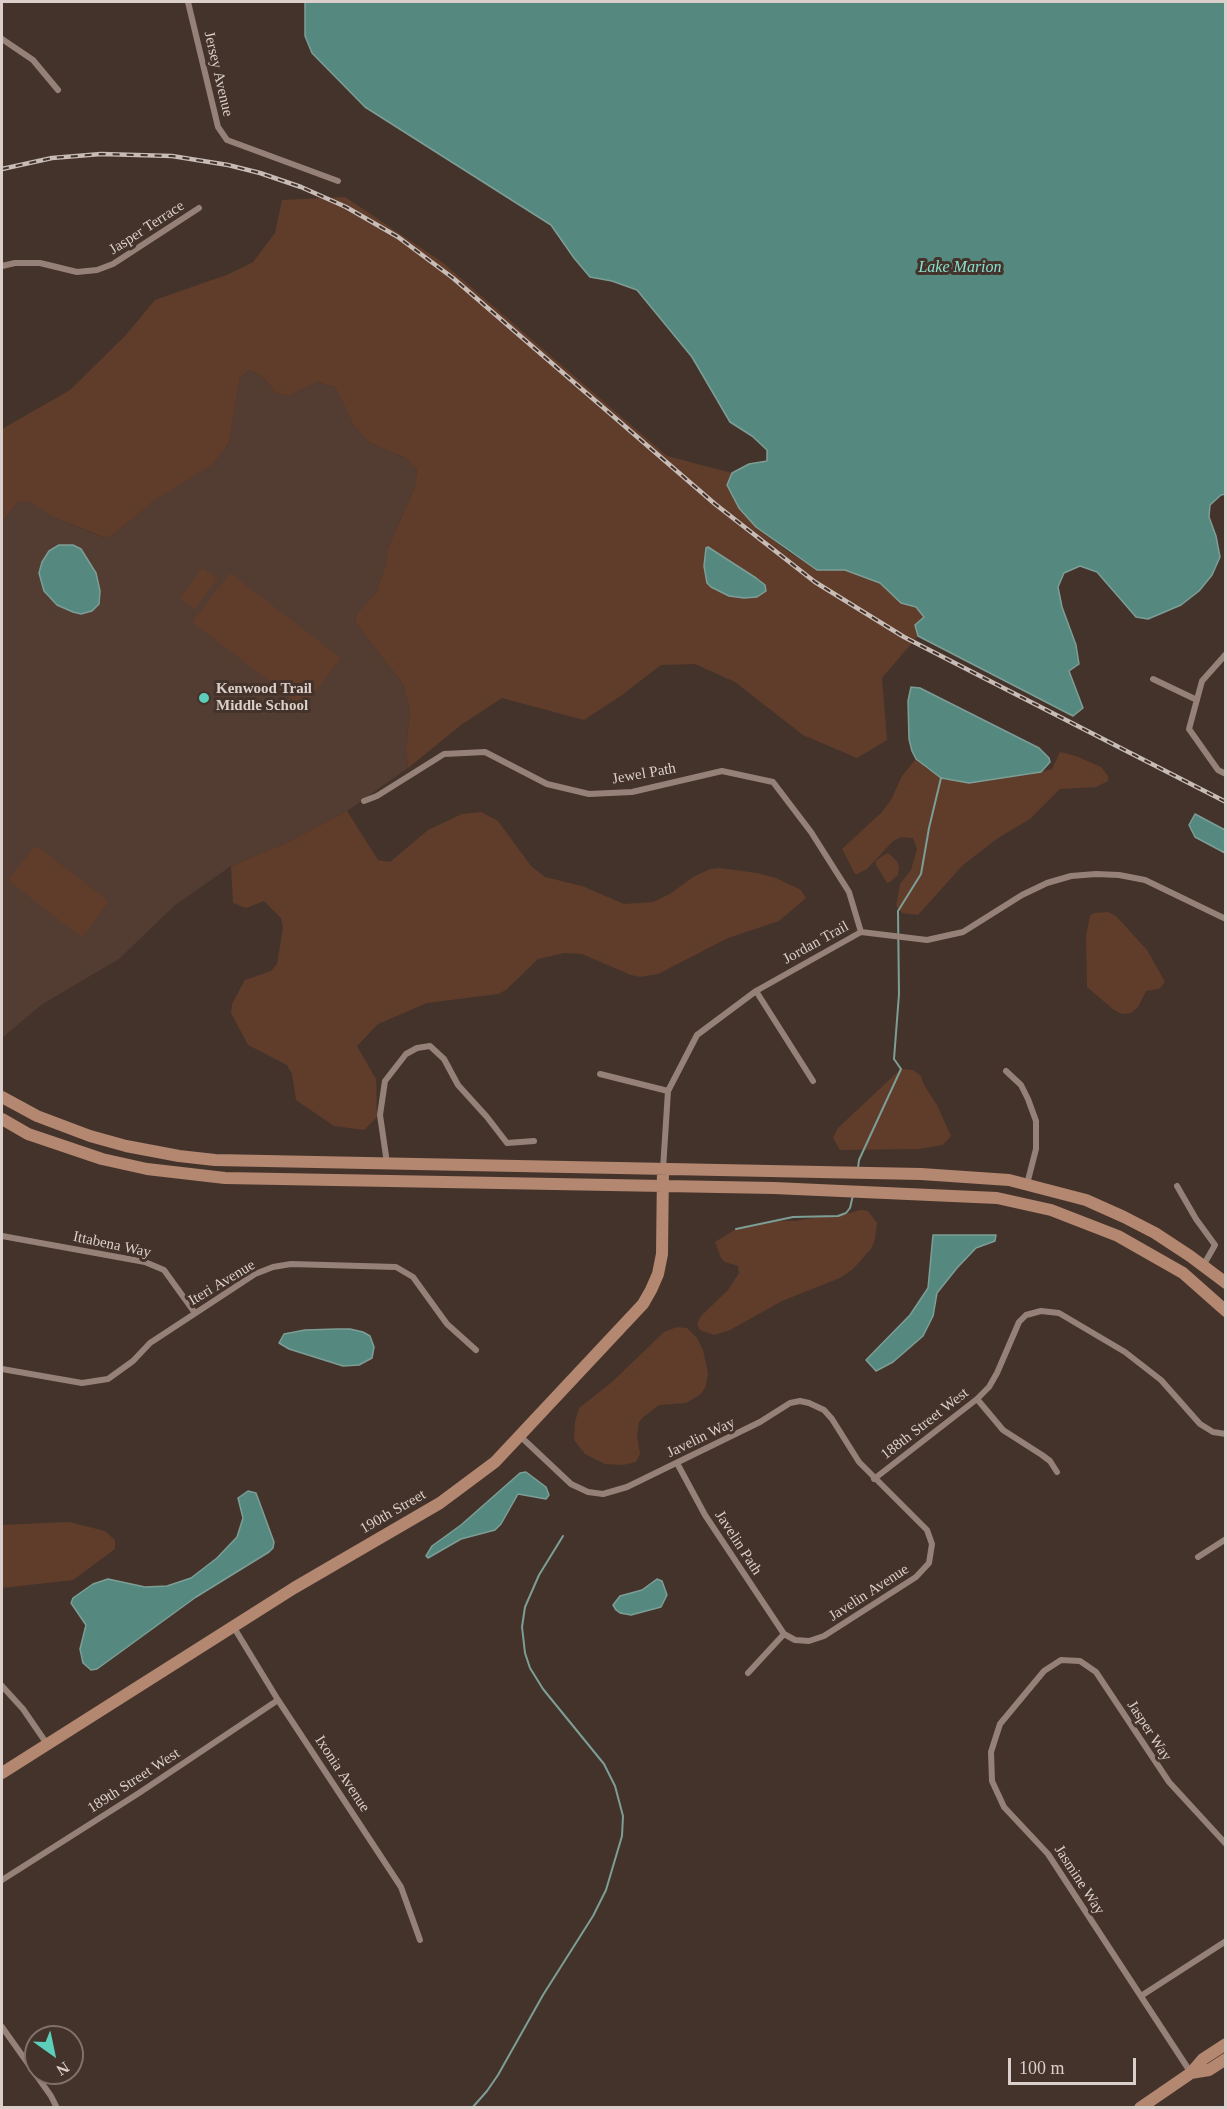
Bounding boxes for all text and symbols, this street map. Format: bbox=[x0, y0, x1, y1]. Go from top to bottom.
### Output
street label: Jersey Avenue bbox=[199, 30, 237, 118]
street label: Jasper Terrace bbox=[106, 197, 188, 259]
water label: Lake Marion bbox=[918, 258, 1002, 278]
place label: Kenwood Trail Middle School bbox=[216, 680, 312, 715]
marker: Kenwood Trail Middle School bbox=[197, 691, 211, 705]
street label: Jewel Path bbox=[611, 760, 677, 788]
street label: Jordan Trail bbox=[780, 918, 852, 968]
street label: Ittabena Way bbox=[71, 1228, 153, 1262]
street label: Iteri Avenue bbox=[186, 1256, 258, 1310]
street label: 188th Street West bbox=[878, 1384, 972, 1464]
street label: Javelin Way bbox=[664, 1414, 738, 1462]
street label: 190th Street bbox=[357, 1486, 429, 1538]
street label: Javelin Path bbox=[711, 1508, 765, 1578]
street label: Javelin Avenue bbox=[826, 1560, 912, 1626]
street label: Jasper Way bbox=[1123, 1697, 1175, 1765]
street label: Ixonia Avenue bbox=[311, 1732, 373, 1816]
street label: 189th Street West bbox=[85, 1745, 183, 1817]
street label: Jasmine Way bbox=[1050, 1842, 1108, 1918]
north arrow bbox=[24, 2025, 84, 2085]
scale bar bbox=[1011, 2046, 1138, 2084]
text: 100 m bbox=[1019, 2058, 1065, 2078]
text: N bbox=[54, 2059, 72, 2079]

